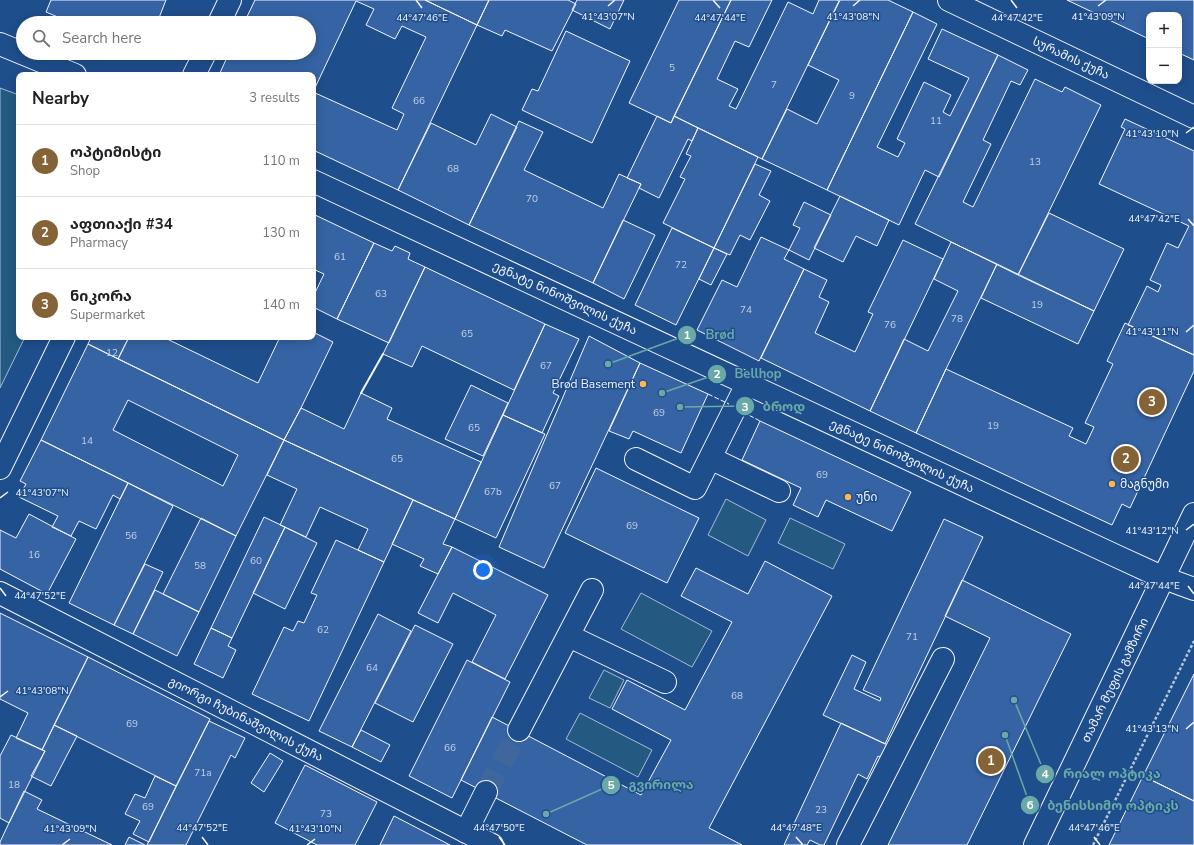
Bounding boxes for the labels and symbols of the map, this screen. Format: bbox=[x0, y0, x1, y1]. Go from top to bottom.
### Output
text: 41°43'07"N bbox=[581, 10, 635, 24]
text: 41°43'08"N bbox=[826, 10, 880, 24]
text: 41°43'09"N bbox=[1071, 10, 1125, 24]
text: 44°47'46"E bbox=[396, 11, 448, 25]
text: 44°47'44"E bbox=[694, 11, 746, 25]
text: 44°47'42"E bbox=[991, 11, 1043, 25]
street label: სურამის ქუჩა bbox=[1030, 33, 1112, 83]
house number: 5 bbox=[669, 61, 675, 75]
house number: 7 bbox=[771, 78, 777, 92]
house number: 9 bbox=[849, 89, 855, 103]
house number: 66 bbox=[413, 94, 425, 108]
house number: 11 bbox=[930, 114, 942, 128]
text: 41°43'10"N bbox=[1125, 127, 1179, 141]
house number: 13 bbox=[1029, 155, 1041, 169]
house number: 68 bbox=[447, 162, 459, 176]
house number: 70 bbox=[526, 192, 538, 206]
text: 44°47'42"E bbox=[1128, 212, 1180, 226]
house number: 61 bbox=[334, 250, 346, 264]
street label: ეგნატე ნინოშვილის ქუჩა bbox=[490, 258, 640, 338]
house number: 72 bbox=[675, 258, 687, 272]
house number: 63 bbox=[375, 287, 387, 301]
house number: 19 bbox=[1031, 298, 1043, 312]
house number: 74 bbox=[740, 303, 752, 317]
house number: 78 bbox=[951, 312, 963, 326]
house number: 76 bbox=[884, 318, 896, 332]
callout: Brød bbox=[677, 322, 743, 347]
text: 41°43'11"N bbox=[1125, 325, 1179, 339]
text: Brød bbox=[705, 326, 735, 344]
house number: 65 bbox=[461, 327, 473, 341]
text: 1 bbox=[683, 327, 691, 343]
house number: 12 bbox=[106, 346, 118, 360]
house number: 67 bbox=[540, 359, 552, 373]
callout: Bellhop bbox=[707, 361, 790, 386]
text: Bellhop bbox=[734, 365, 782, 383]
text: 2 bbox=[713, 366, 721, 382]
place label: Brød Basement bbox=[552, 376, 636, 392]
marker: Brød Basement bbox=[638, 379, 648, 389]
pin: 3 bbox=[1139, 387, 1165, 417]
callout: ბროდ bbox=[735, 394, 813, 419]
text: ბროდ bbox=[763, 398, 805, 416]
text: 3 bbox=[741, 399, 749, 415]
house number: 69 bbox=[653, 406, 665, 420]
street label: ეგნატე ნინოშვილის ქუჩა bbox=[827, 416, 977, 496]
house number: 19 bbox=[987, 419, 999, 433]
house number: 65 bbox=[468, 421, 480, 435]
house number: 14 bbox=[81, 434, 93, 448]
pin: 2 bbox=[1113, 444, 1139, 474]
house number: 65 bbox=[391, 452, 403, 466]
house number: 69 bbox=[816, 468, 828, 482]
place label: მაგნუმი bbox=[1120, 476, 1169, 492]
house number: 67 bbox=[549, 479, 561, 493]
marker: მაგნუმი bbox=[1107, 479, 1117, 489]
house number: 67b bbox=[484, 485, 502, 499]
text: 41°43'07"N bbox=[15, 486, 69, 500]
place label: უნი bbox=[856, 489, 877, 505]
marker: უნი bbox=[843, 492, 853, 502]
house number: 69 bbox=[626, 519, 638, 533]
text: 41°43'12"N bbox=[1125, 524, 1179, 538]
house number: 56 bbox=[125, 529, 137, 543]
house number: 16 bbox=[28, 548, 40, 562]
house number: 60 bbox=[250, 554, 262, 568]
house number: 58 bbox=[194, 559, 206, 573]
your location bbox=[473, 560, 493, 580]
text: 44°47'44"E bbox=[1128, 579, 1180, 593]
text: 44°47'52"E bbox=[14, 589, 66, 603]
street label: თამარ მეფის გამზირი bbox=[1078, 615, 1152, 745]
house number: 62 bbox=[317, 623, 329, 637]
house number: 71 bbox=[906, 630, 918, 644]
house number: 64 bbox=[366, 661, 378, 675]
street label: გიორგი ჩუბინაშვილის ქუჩა bbox=[166, 673, 326, 765]
text: 41°43'08"N bbox=[15, 684, 69, 698]
house number: 68 bbox=[731, 689, 743, 703]
house number: 69 bbox=[126, 717, 138, 731]
text: 41°43'13"N bbox=[1125, 722, 1179, 736]
house number: 66 bbox=[444, 741, 456, 755]
pin: 1 bbox=[978, 746, 1004, 776]
callout: რიალ ოპტიკა bbox=[1035, 761, 1168, 786]
text: რიალ ოპტიკა bbox=[1063, 765, 1161, 783]
house number: 71a bbox=[194, 766, 212, 780]
text: 4 bbox=[1041, 766, 1049, 782]
callout: გვირილა bbox=[601, 772, 702, 797]
text: გვირილა bbox=[628, 776, 694, 794]
text: 5 bbox=[607, 777, 615, 793]
house number: 18 bbox=[8, 778, 20, 792]
callout: ბენისსიმო ოპტიკს bbox=[1020, 793, 1187, 818]
text: 6 bbox=[1026, 797, 1034, 813]
text: ბენისსიმო ოპტიკს bbox=[1047, 797, 1179, 815]
house number: 69 bbox=[142, 800, 154, 814]
house number: 23 bbox=[815, 803, 827, 817]
house number: 73 bbox=[320, 807, 332, 821]
text: 44°47'52"E bbox=[176, 821, 228, 835]
text: 44°47'50"E bbox=[473, 821, 525, 835]
text: 44°47'48"E bbox=[770, 821, 822, 835]
text: 44°47'46"E bbox=[1068, 821, 1120, 835]
text: 41°43'09"N bbox=[43, 822, 97, 836]
text: 41°43'10"N bbox=[288, 822, 342, 836]

